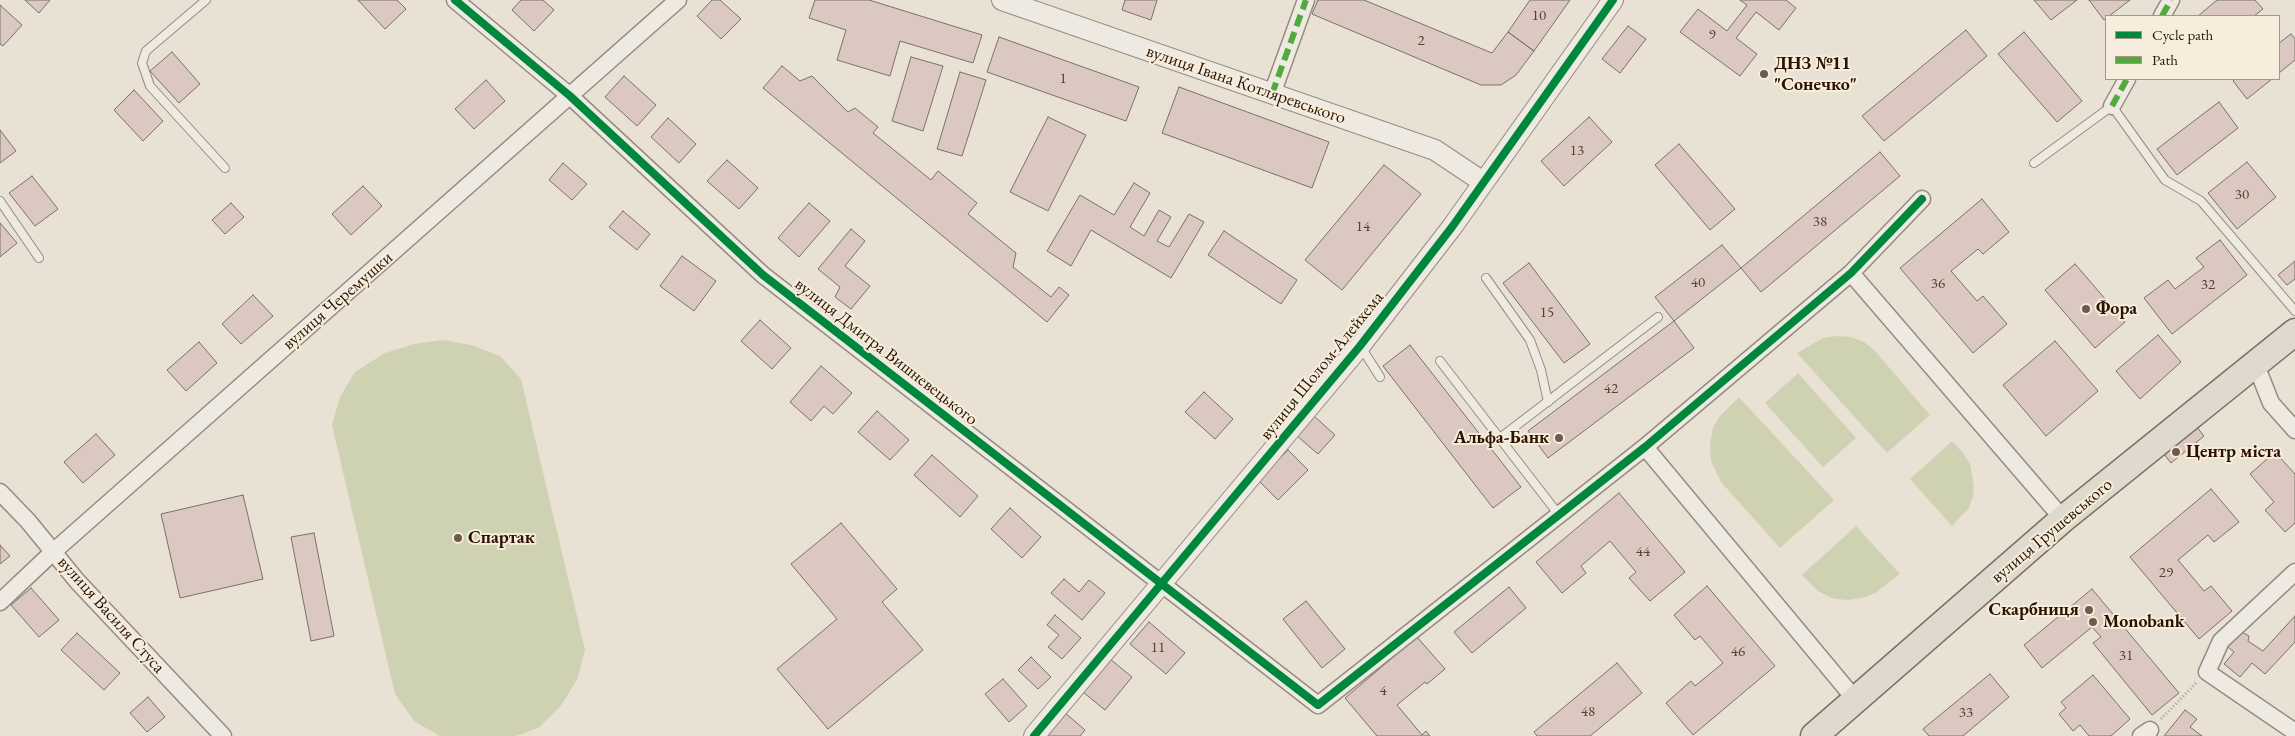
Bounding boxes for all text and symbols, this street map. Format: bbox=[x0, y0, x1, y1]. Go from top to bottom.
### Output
house number: 10 bbox=[1532, 7, 1546, 25]
legend bbox=[2105, 15, 2280, 80]
text: Cycle path bbox=[2152, 25, 2213, 44]
house number: 9 bbox=[1708, 26, 1716, 44]
house number: 2 bbox=[1417, 32, 1425, 50]
street label: вулиця Івана Котляревського bbox=[1143, 41, 1349, 129]
text: Path bbox=[2152, 50, 2178, 69]
place label: ДНЗ №11 "Сонечко" bbox=[1774, 53, 1857, 96]
marker: ДНЗ №11 "Сонечко" bbox=[1758, 68, 1770, 80]
house number: 1 bbox=[1059, 70, 1067, 88]
house number: 13 bbox=[1570, 142, 1584, 160]
house number: 30 bbox=[2235, 186, 2249, 204]
house number: 38 bbox=[1813, 213, 1827, 231]
house number: 14 bbox=[1356, 218, 1370, 236]
street label: вулиця Черемушки bbox=[278, 247, 398, 355]
street label: вулиця Дмитра Вишневецького bbox=[790, 274, 982, 430]
house number: 40 bbox=[1691, 274, 1705, 292]
house number: 36 bbox=[1931, 275, 1945, 293]
house number: 32 bbox=[2201, 276, 2215, 294]
street label: вулиця Шолом-Алейхема bbox=[1255, 287, 1389, 445]
place label: Фора bbox=[2096, 298, 2137, 320]
marker: Фора bbox=[2080, 303, 2092, 315]
house number: 15 bbox=[1540, 304, 1554, 322]
house number: 42 bbox=[1604, 380, 1618, 398]
place label: Альфа-Банк bbox=[1454, 427, 1549, 449]
marker: Альфа-Банк bbox=[1553, 432, 1565, 444]
place label: Центр міста bbox=[2186, 441, 2281, 463]
marker: Центр міста bbox=[2170, 446, 2182, 458]
street label: вулиця Грушевського bbox=[1987, 474, 2117, 588]
place label: Спартак bbox=[468, 527, 535, 549]
marker: Спартак bbox=[452, 532, 464, 544]
house number: 44 bbox=[1636, 543, 1650, 561]
street label: вулиця Василя Стуса bbox=[53, 552, 169, 678]
house number: 29 bbox=[2159, 564, 2173, 582]
place label: Скарбниця bbox=[1989, 599, 2079, 621]
marker: Скарбниця bbox=[2083, 604, 2095, 616]
place label: Monobank bbox=[2103, 611, 2185, 633]
marker: Monobank bbox=[2087, 616, 2099, 628]
house number: 11 bbox=[1151, 639, 1165, 657]
house number: 46 bbox=[1731, 643, 1745, 661]
house number: 31 bbox=[2119, 647, 2133, 665]
house number: 4 bbox=[1379, 682, 1387, 700]
house number: 48 bbox=[1581, 703, 1595, 721]
house number: 33 bbox=[1959, 704, 1973, 722]

